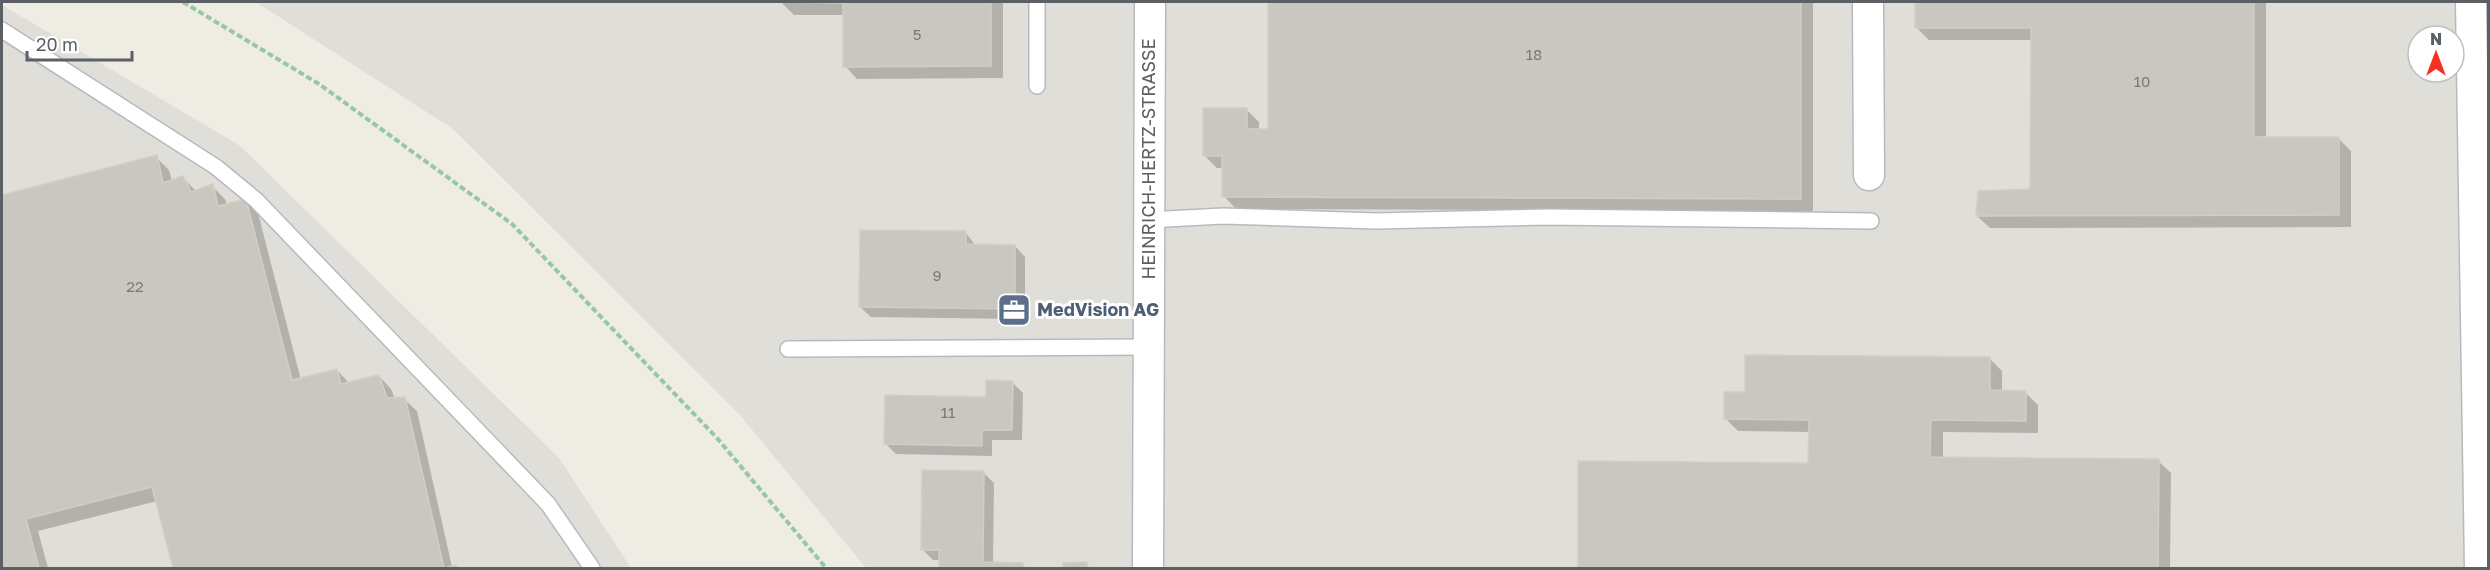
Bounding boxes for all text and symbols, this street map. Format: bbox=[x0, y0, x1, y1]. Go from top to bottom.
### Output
scale bar bbox=[27, 24, 132, 62]
north arrow bbox=[2406, 24, 2466, 84]
house number: 5 bbox=[913, 25, 921, 43]
text: N bbox=[2430, 29, 2442, 49]
text: 20 m bbox=[36, 33, 78, 55]
street label: HEINRICH-HERTZ-STRASSE bbox=[1137, 39, 1159, 279]
house number: 18 bbox=[1526, 45, 1542, 63]
house number: 10 bbox=[2134, 72, 2150, 90]
house number: 9 bbox=[932, 266, 942, 284]
house number: 22 bbox=[126, 277, 144, 295]
office icon: MedVision AG bbox=[996, 292, 1032, 328]
place label: MedVision AG bbox=[1037, 298, 1159, 320]
house number: 11 bbox=[941, 403, 955, 421]

